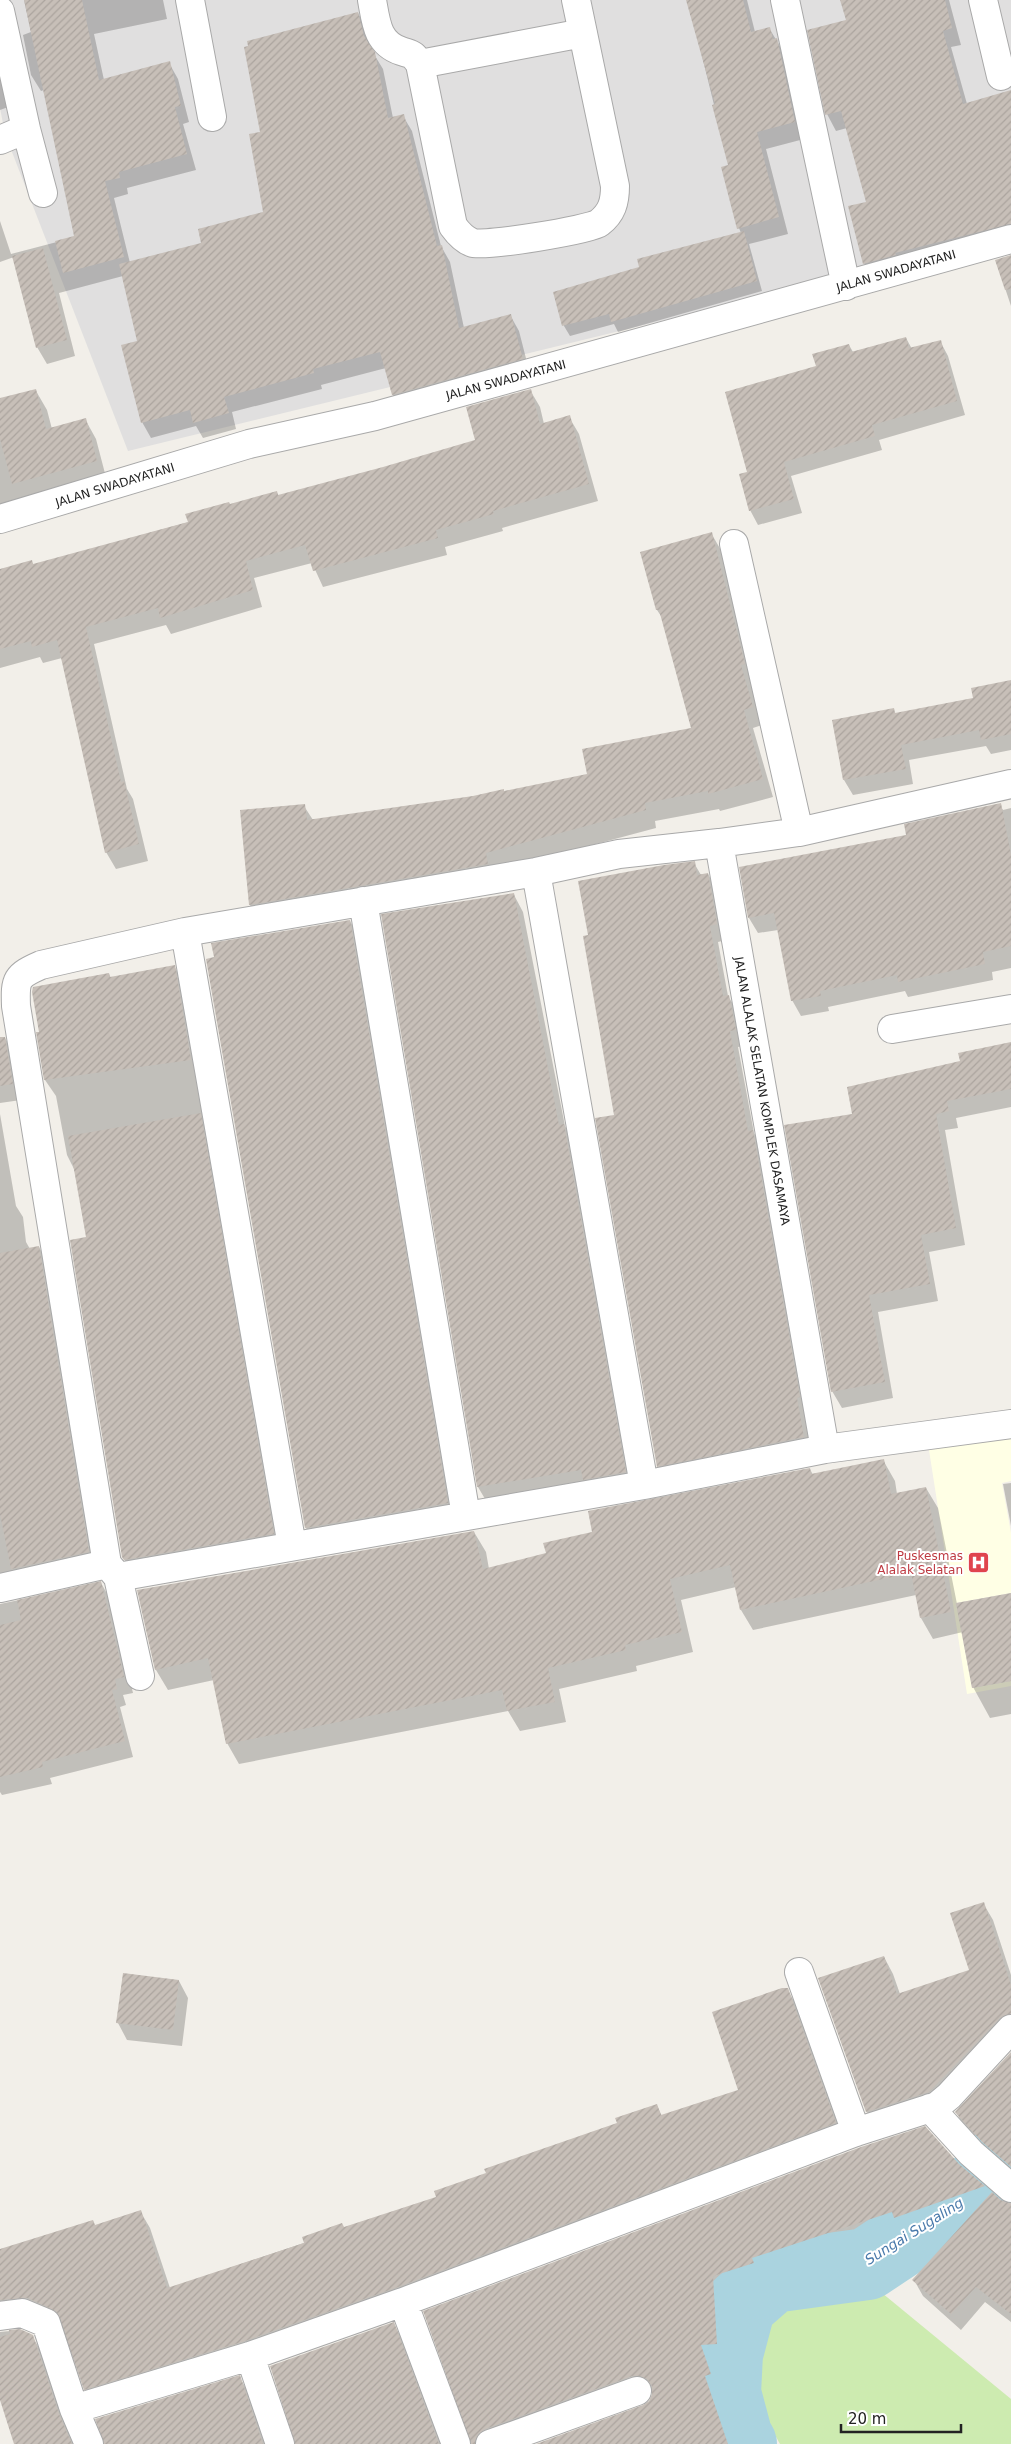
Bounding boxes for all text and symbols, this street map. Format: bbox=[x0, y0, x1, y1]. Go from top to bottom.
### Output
street label: JALAN SWADAYATANI bbox=[834, 247, 957, 295]
street label: JALAN SWADAYATANI bbox=[444, 357, 568, 403]
street label: JALAN SWADAYATANI bbox=[53, 460, 176, 510]
street label: JALAN ALALAK SELATAN KOMPLEK DASAMAYA bbox=[731, 955, 793, 1227]
place label: Puskesmas Alalak Selatan bbox=[877, 1549, 963, 1577]
hospital icon: Puskesmas Alalak Selatan bbox=[967, 1551, 991, 1575]
water label: Sungai Sugaling bbox=[862, 2194, 966, 2268]
scale bar bbox=[841, 2402, 961, 2434]
text: 20 m bbox=[848, 2410, 886, 2428]

